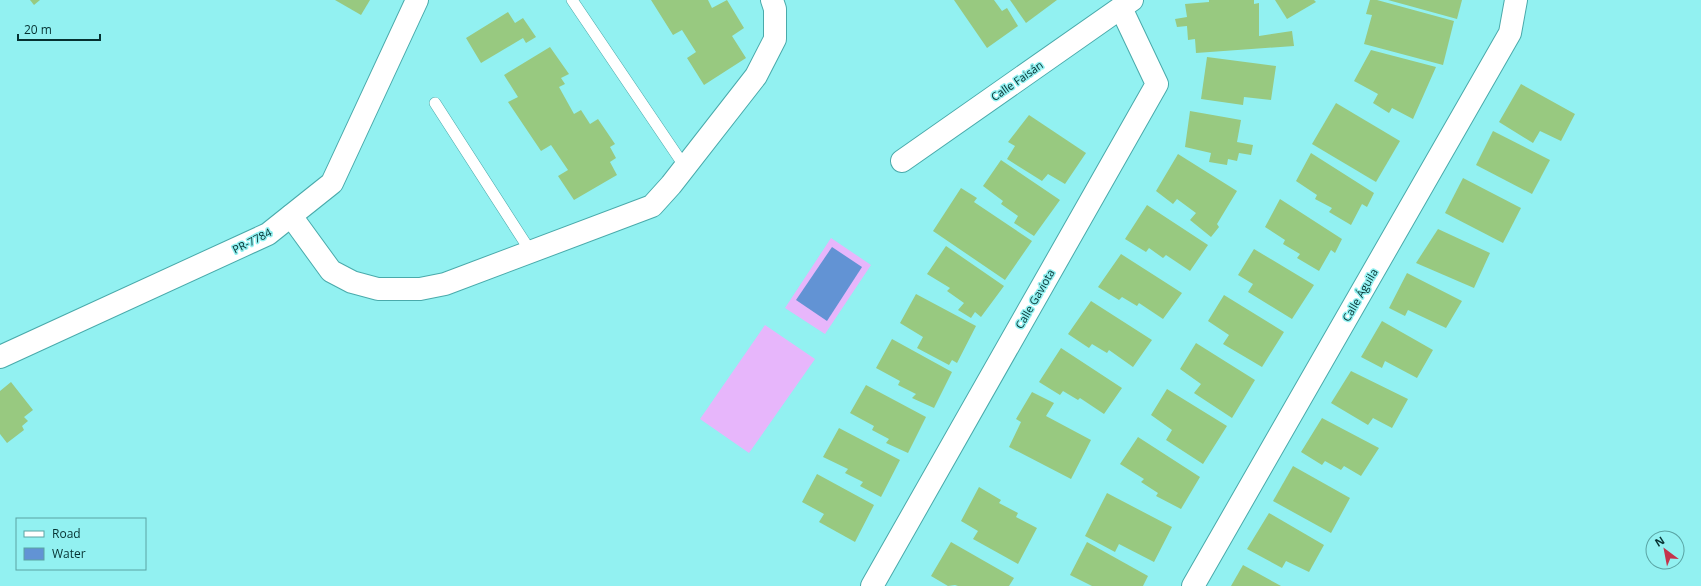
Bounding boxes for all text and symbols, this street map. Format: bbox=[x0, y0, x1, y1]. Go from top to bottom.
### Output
scale bar bbox=[18, 16, 100, 42]
text: 20 m bbox=[24, 21, 52, 38]
street label: Calle Faisán bbox=[988, 57, 1046, 104]
street label: PR-7784 bbox=[230, 224, 275, 257]
street label: Calle Águila bbox=[1338, 265, 1381, 324]
street label: Calle Gaviota bbox=[1011, 266, 1058, 331]
legend bbox=[16, 518, 146, 570]
text: Road bbox=[52, 525, 81, 542]
north arrow bbox=[1645, 530, 1685, 570]
text: N bbox=[1652, 532, 1667, 550]
text: Water bbox=[52, 545, 86, 562]

